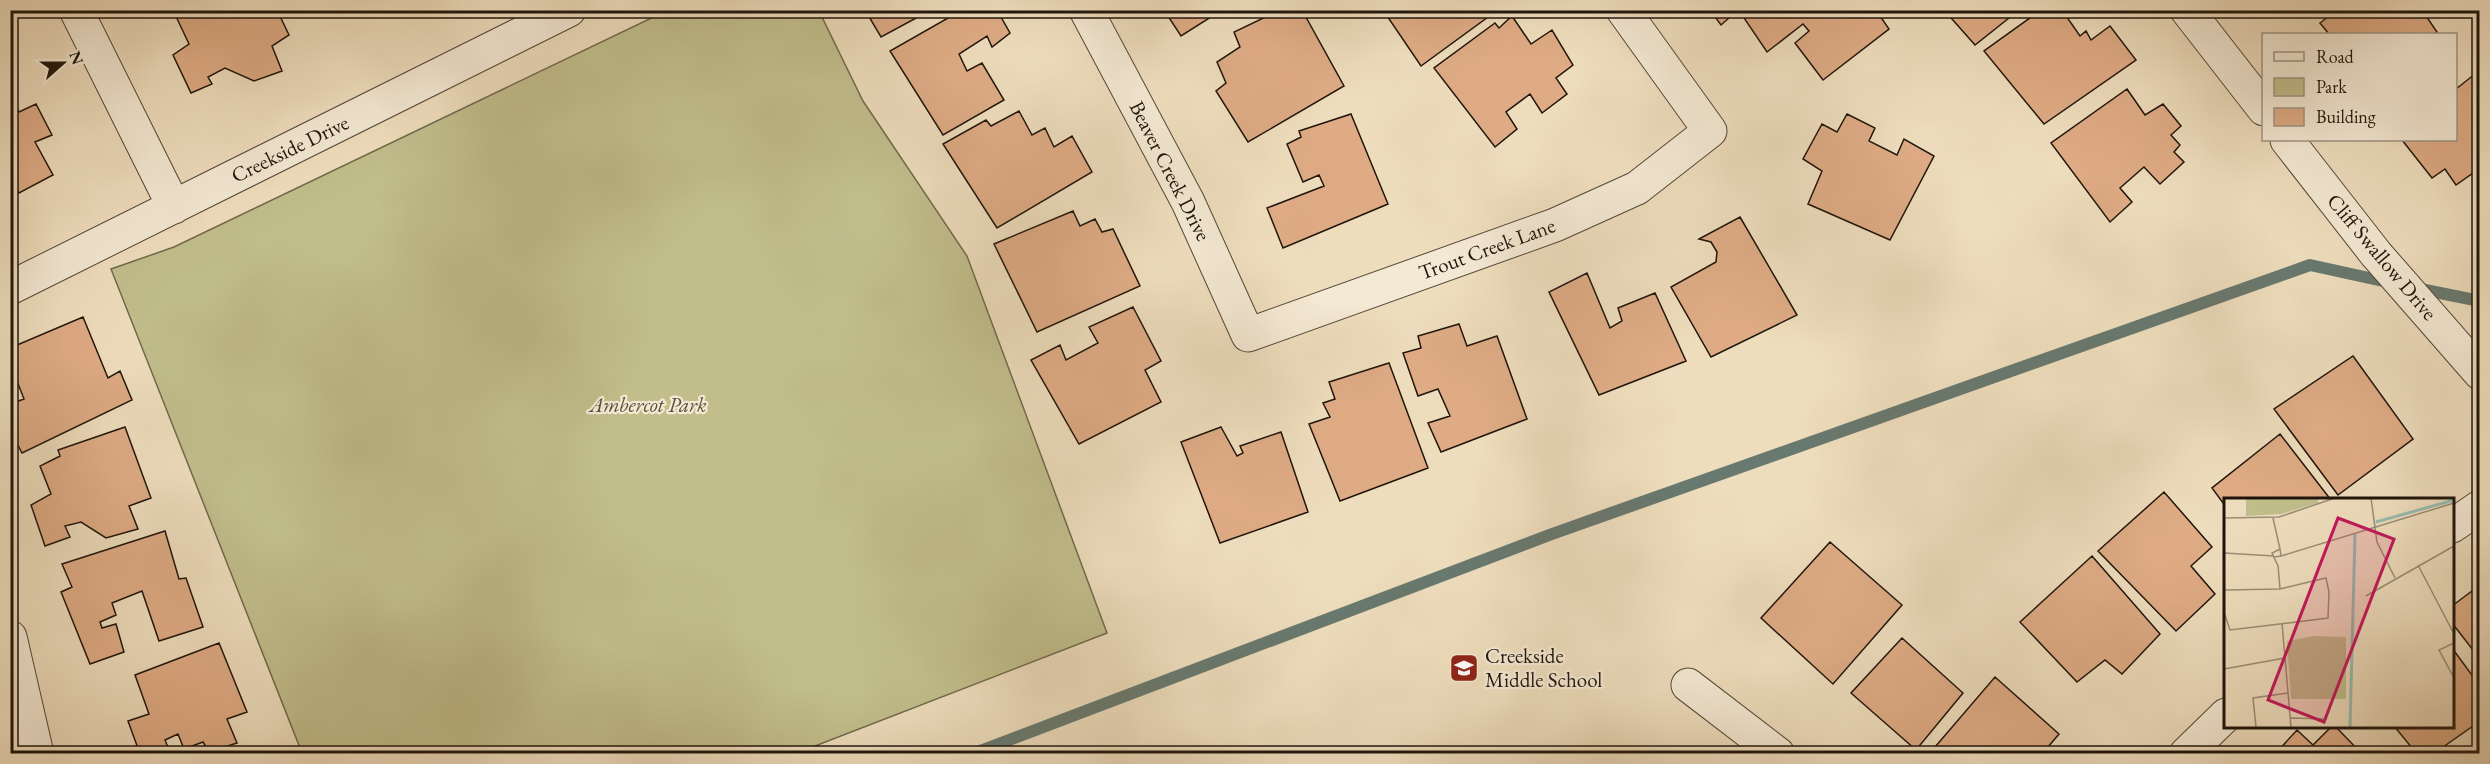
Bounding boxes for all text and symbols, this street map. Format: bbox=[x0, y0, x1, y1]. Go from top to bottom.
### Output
north arrow bbox=[33, 33, 93, 93]
legend bbox=[2262, 33, 2457, 141]
text: Road bbox=[2316, 45, 2355, 68]
text: N bbox=[64, 48, 89, 68]
text: Park bbox=[2316, 75, 2347, 98]
street label: Beaver Creek Drive bbox=[1124, 96, 1217, 245]
text: Building bbox=[2316, 105, 2376, 128]
street label: Creekside Drive bbox=[226, 108, 353, 189]
street label: Cliff Swallow Drive bbox=[2322, 188, 2443, 326]
street label: Trout Creek Lane bbox=[1415, 211, 1559, 286]
park label: Ambercot Park bbox=[587, 391, 707, 418]
inset map bbox=[2224, 498, 2454, 728]
place label: Creekside Middle School bbox=[1485, 642, 1602, 693]
school or university icon: Creekside Middle School bbox=[1448, 652, 1480, 684]

